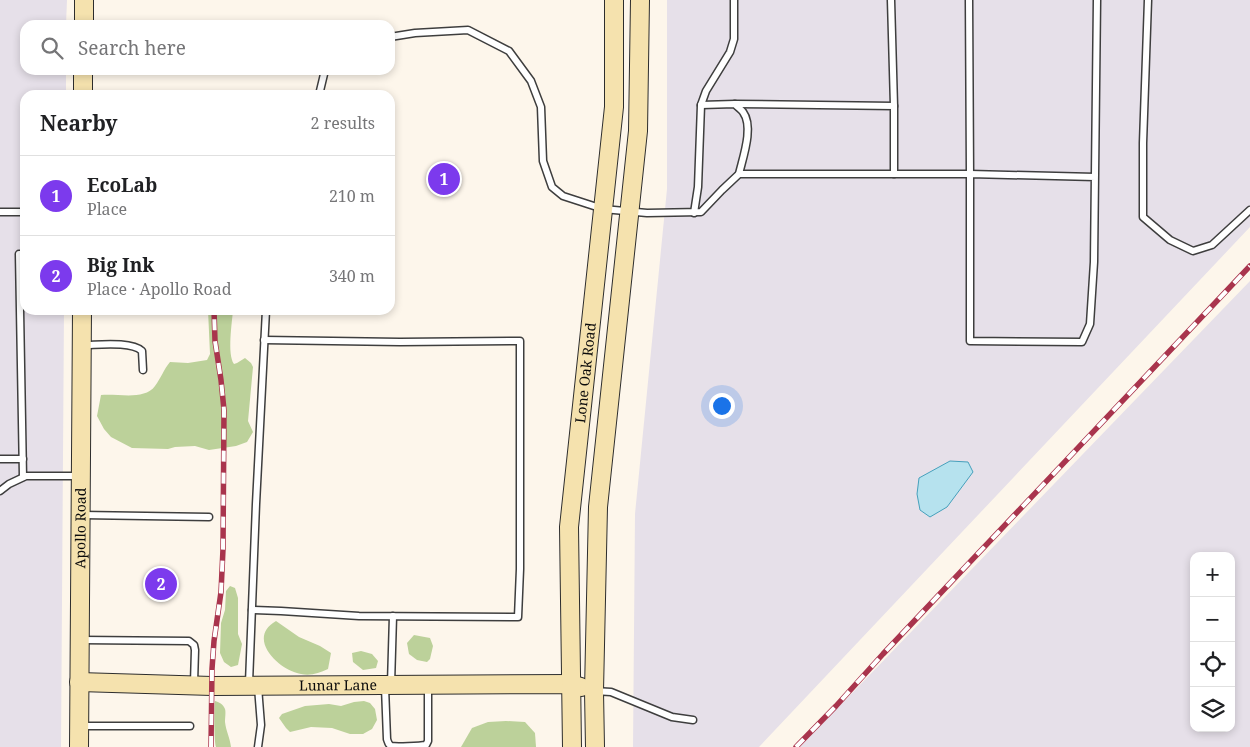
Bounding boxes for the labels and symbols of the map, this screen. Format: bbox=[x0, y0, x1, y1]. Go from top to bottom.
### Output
pin: 1 bbox=[428, 160, 460, 198]
street label: Lone Oak Road bbox=[570, 321, 600, 424]
your location bbox=[709, 393, 735, 419]
street label: Apollo Road bbox=[70, 487, 90, 568]
pin: 2 bbox=[145, 565, 177, 603]
street label: Lunar Lane bbox=[299, 675, 377, 695]

